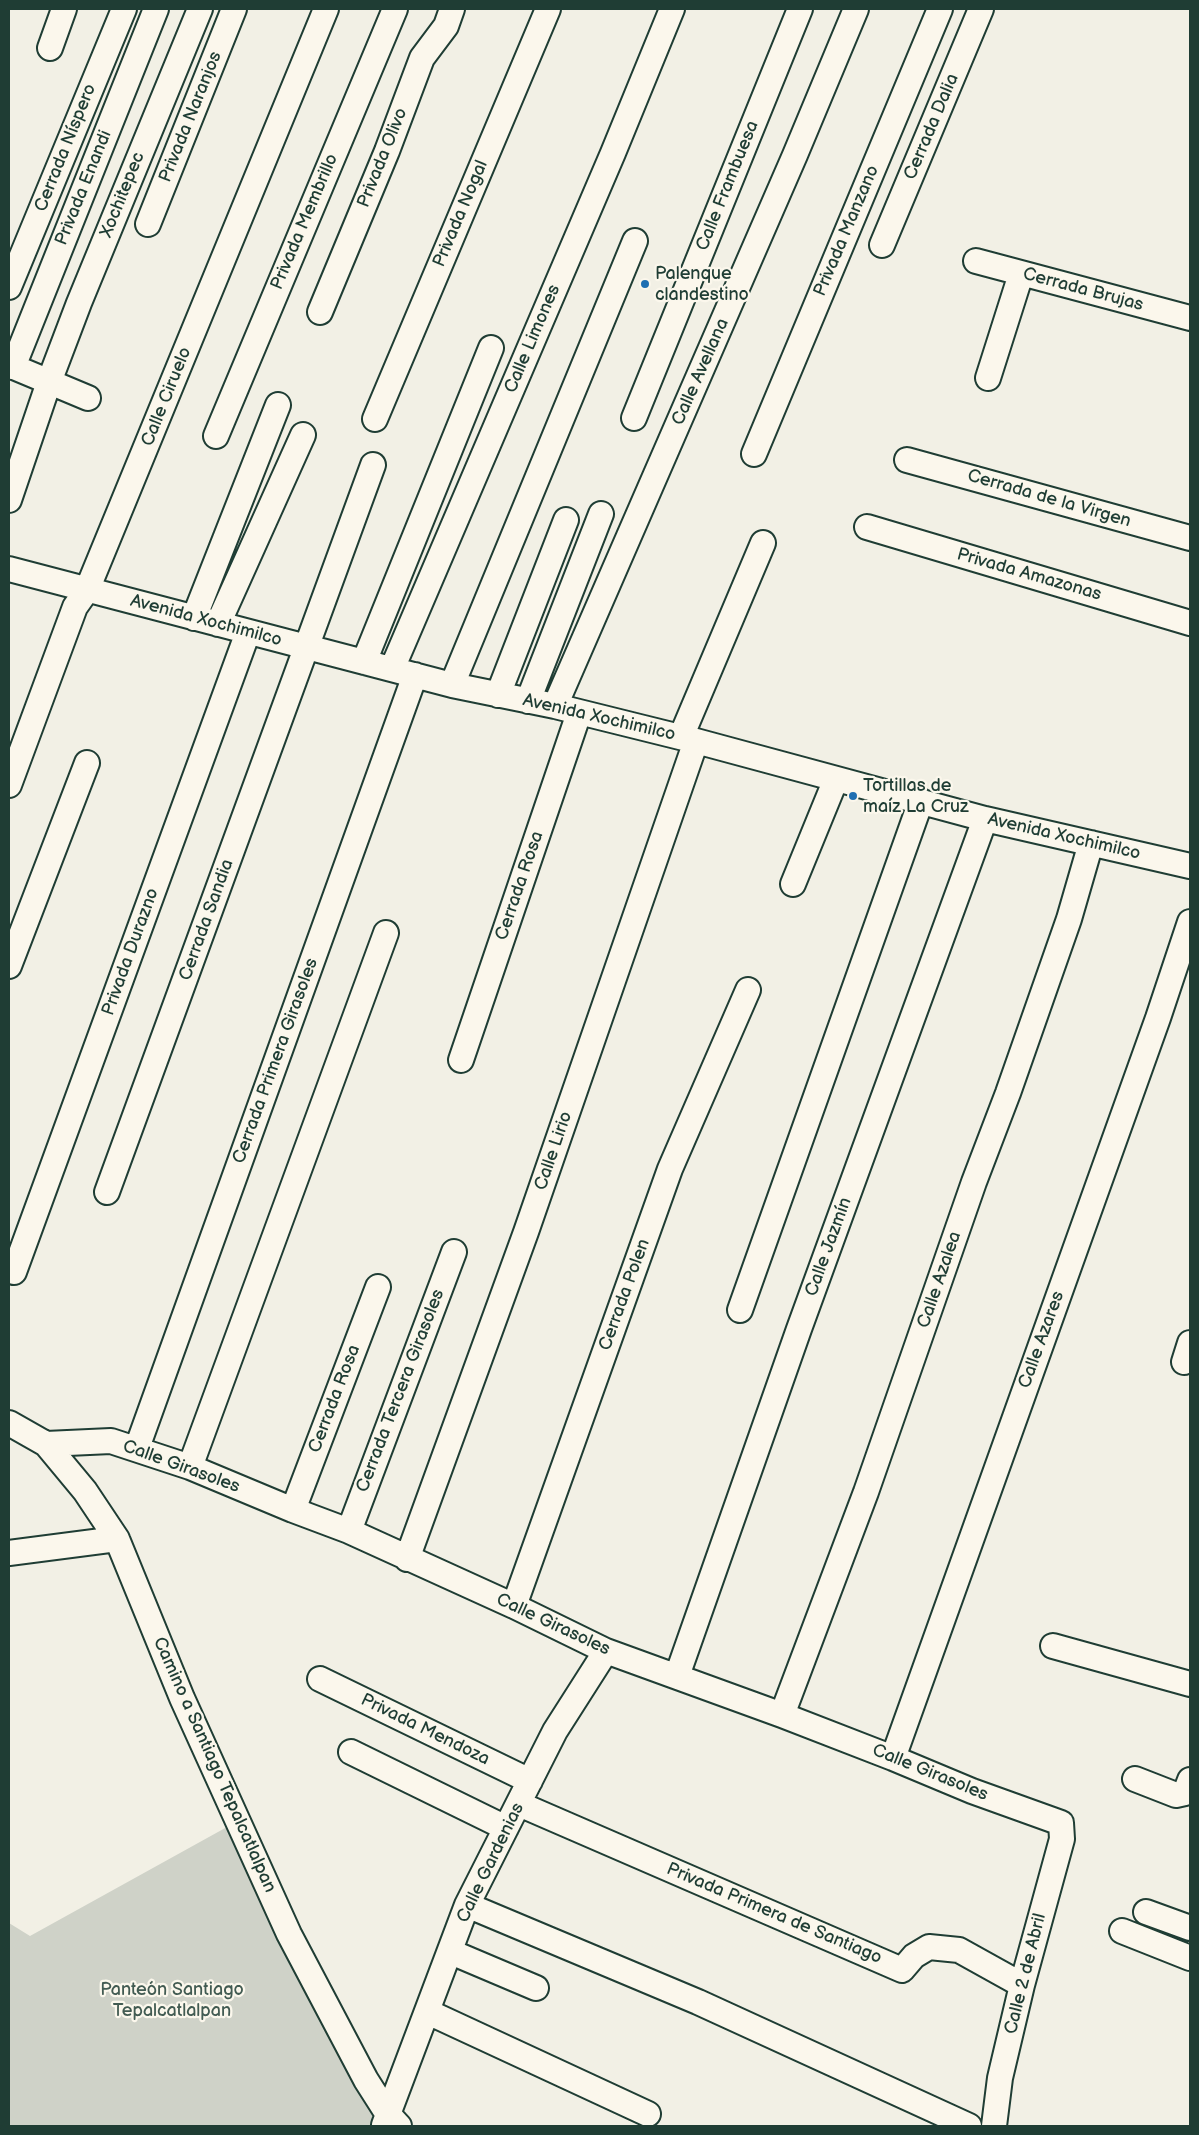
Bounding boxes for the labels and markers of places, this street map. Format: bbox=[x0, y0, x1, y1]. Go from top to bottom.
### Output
place label: Palenque clandestino bbox=[655, 263, 749, 306]
marker: Palenque clandestino bbox=[639, 278, 651, 290]
place label: Tortillas de maíz La Cruz bbox=[863, 775, 969, 818]
marker: Tortillas de maíz La Cruz bbox=[847, 790, 859, 802]

